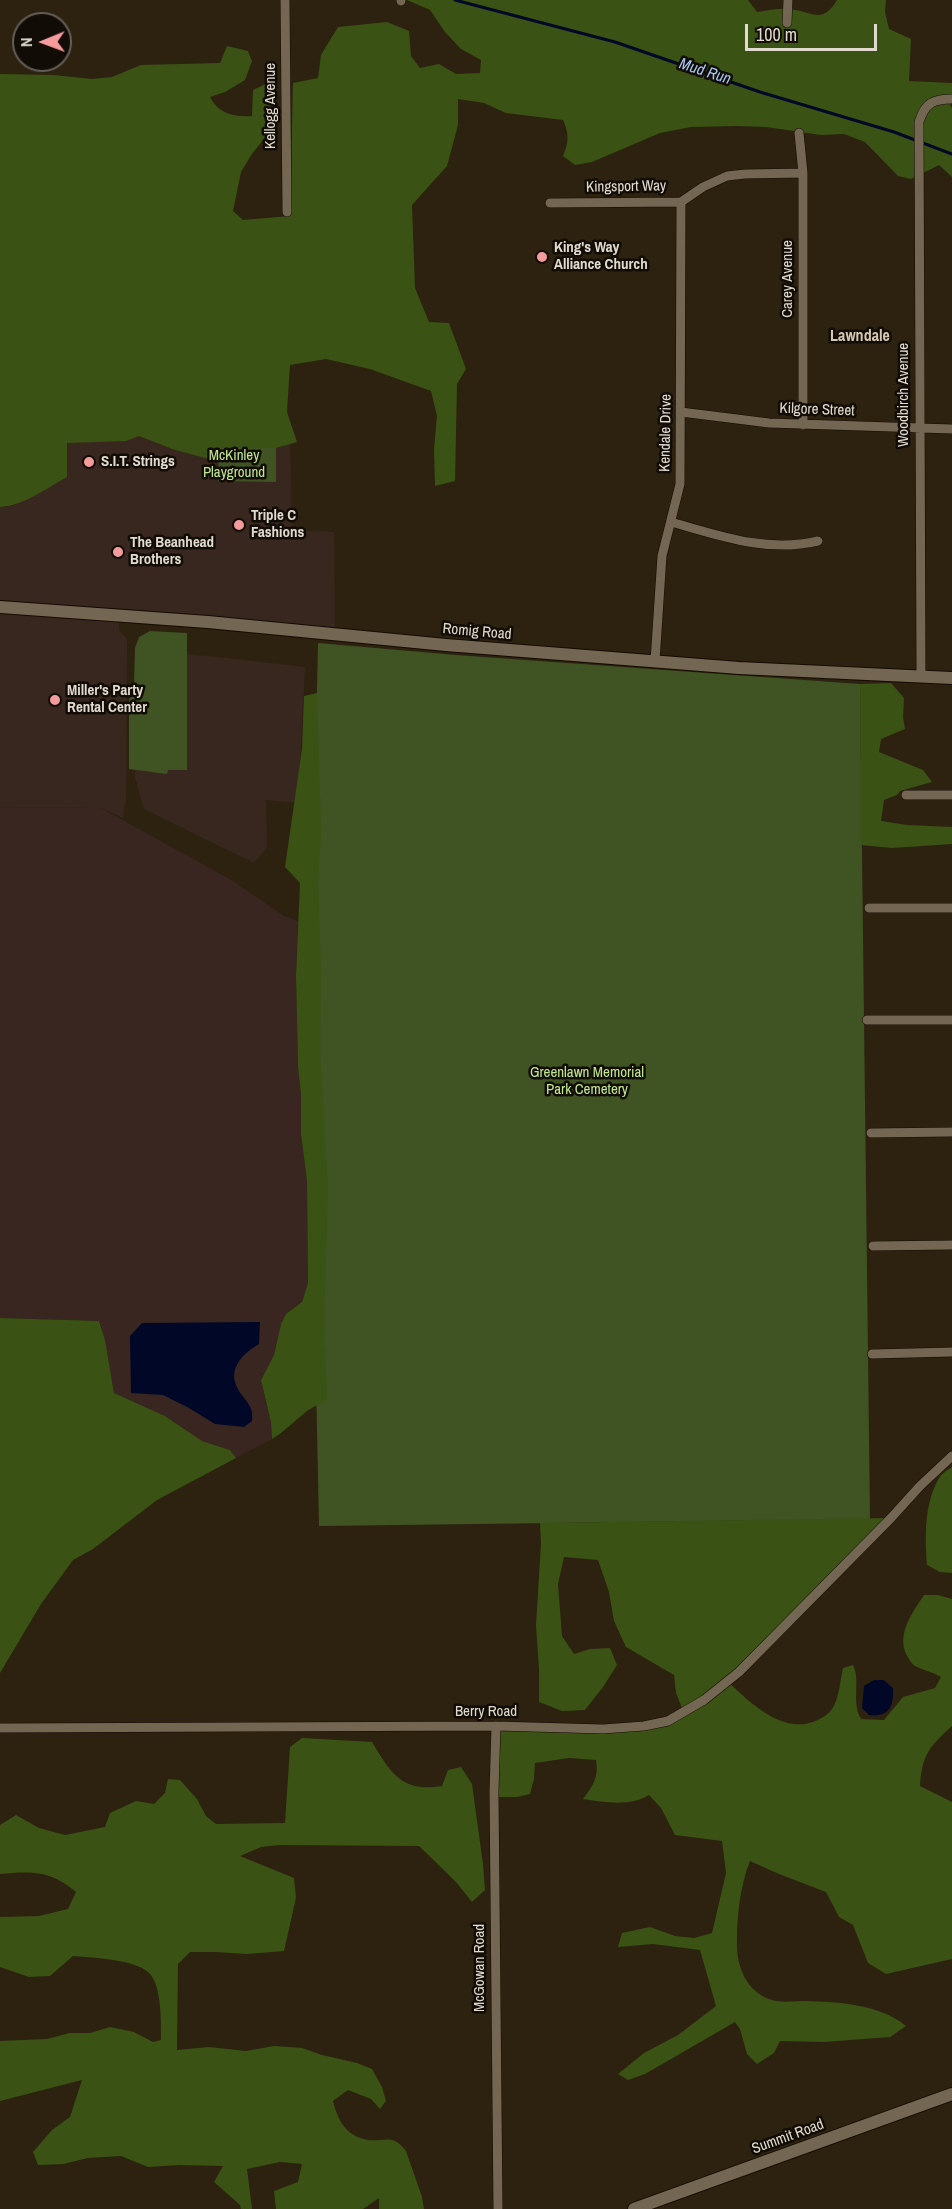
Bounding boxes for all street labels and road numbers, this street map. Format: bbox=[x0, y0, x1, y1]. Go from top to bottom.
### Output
street label: Kellogg Avenue bbox=[262, 63, 280, 149]
street label: Kingsport Way bbox=[586, 177, 666, 197]
street label: Carey Avenue bbox=[779, 240, 797, 318]
street label: Woodbirch Avenue bbox=[895, 343, 913, 447]
street label: Kendale Drive bbox=[656, 394, 676, 472]
street label: Kilgore Street bbox=[779, 400, 855, 420]
street label: Romig Road bbox=[442, 620, 512, 644]
street label: Berry Road bbox=[455, 1703, 517, 1721]
street label: McGowan Road bbox=[471, 1924, 489, 2012]
street label: Summit Road bbox=[750, 2116, 826, 2158]

